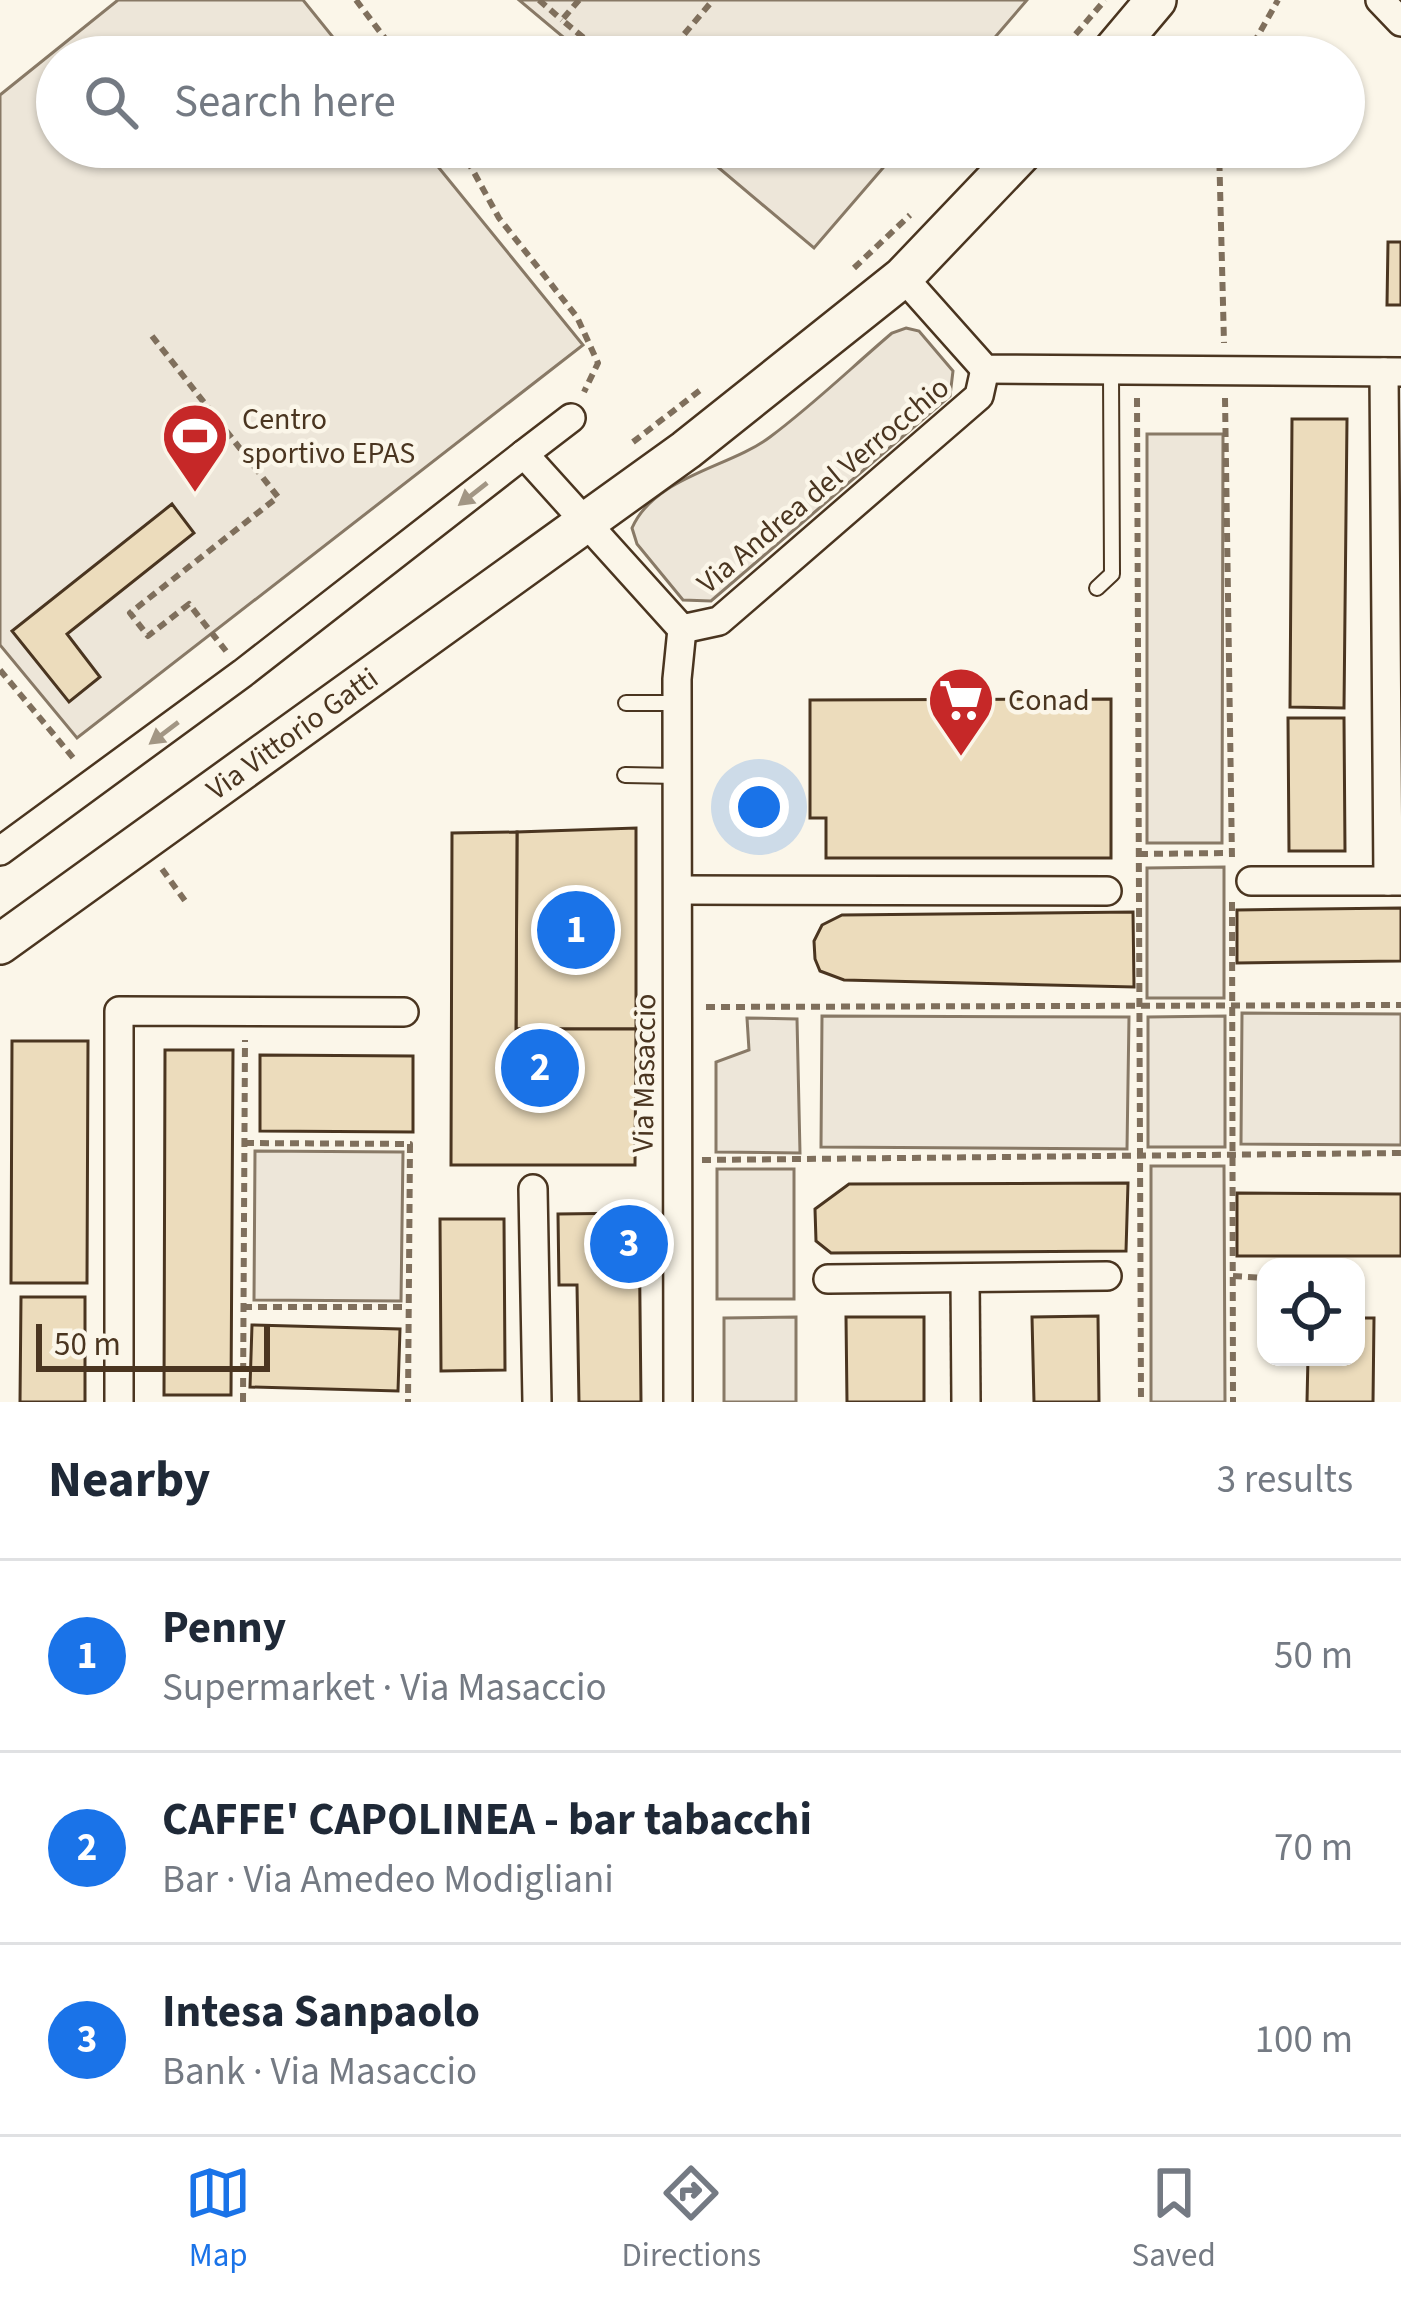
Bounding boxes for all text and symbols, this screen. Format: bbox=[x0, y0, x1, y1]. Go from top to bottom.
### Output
search box bbox=[36, 36, 1365, 168]
icon: search bbox=[78, 69, 144, 135]
text: Search here bbox=[174, 70, 396, 134]
street label: Via Andrea del Verrocchio bbox=[688, 367, 959, 604]
place label: Centro sportivo EPAS bbox=[242, 398, 415, 475]
sports icon: Centro sportivo EPAS bbox=[160, 401, 230, 495]
one-way arrow bbox=[457, 482, 488, 506]
street label: Via Vittorio Gatti bbox=[198, 657, 387, 811]
supermarket icon: Conad bbox=[926, 665, 996, 759]
place label: Conad bbox=[1008, 679, 1090, 722]
one-way arrow bbox=[148, 720, 179, 744]
your location bbox=[729, 777, 789, 837]
pin: 1 bbox=[537, 885, 615, 975]
street label: Via Masaccio bbox=[622, 993, 667, 1153]
pin: 2 bbox=[501, 1023, 579, 1113]
pin: 3 bbox=[590, 1199, 668, 1289]
map controls bbox=[1257, 1258, 1365, 1366]
button: locate bbox=[1257, 1258, 1365, 1366]
scale bar bbox=[36, 1318, 270, 1371]
text: 50 m bbox=[54, 1321, 121, 1368]
text: Nearby bbox=[48, 1444, 210, 1516]
text: 3 results bbox=[1217, 1452, 1353, 1508]
text: Penny bbox=[162, 1596, 286, 1660]
text: 1 bbox=[77, 1628, 97, 1684]
text: 50 m bbox=[1274, 1628, 1353, 1684]
text: Supermarket · Via Masaccio bbox=[162, 1660, 607, 1716]
text: CAFFE' CAPOLINEA - bar tabacchi bbox=[162, 1788, 812, 1852]
text: 2 bbox=[77, 1820, 97, 1876]
text: 70 m bbox=[1274, 1820, 1353, 1876]
text: Bar · Via Amedeo Modigliani bbox=[162, 1852, 614, 1908]
text: Intesa Sanpaolo bbox=[162, 1980, 480, 2044]
text: 3 bbox=[77, 2012, 97, 2068]
text: 100 m bbox=[1255, 2012, 1353, 2068]
text: Bank · Via Masaccio bbox=[162, 2044, 477, 2100]
tab: Map bbox=[185, 2160, 251, 2279]
tab: Directions bbox=[622, 2160, 761, 2279]
tab: Saved bbox=[1132, 2160, 1216, 2279]

